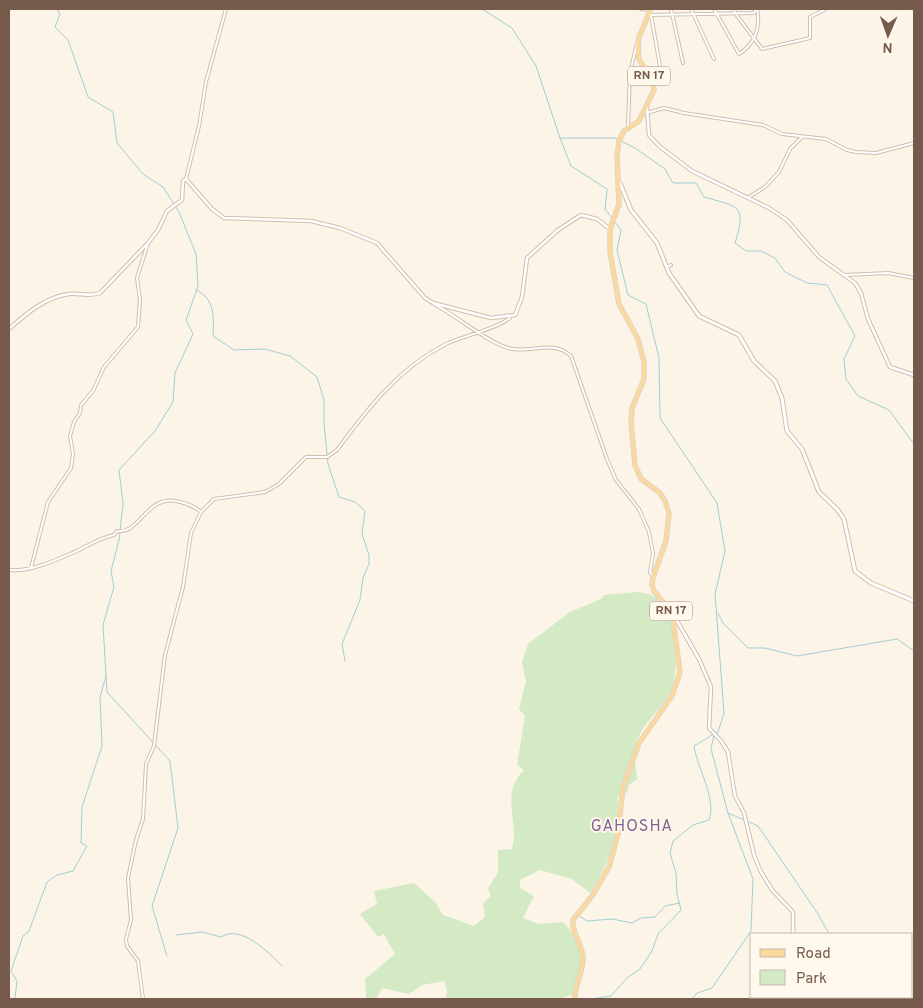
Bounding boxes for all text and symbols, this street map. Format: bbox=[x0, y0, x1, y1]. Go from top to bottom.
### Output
north arrow bbox=[863, 10, 913, 60]
text: N bbox=[882, 38, 893, 55]
road number: RN 17 bbox=[628, 66, 670, 85]
road number: RN 17 bbox=[650, 602, 692, 620]
district label: GAHOSHA bbox=[591, 817, 673, 837]
legend bbox=[750, 933, 913, 998]
text: Road bbox=[796, 945, 831, 964]
text: Park bbox=[796, 970, 827, 989]

